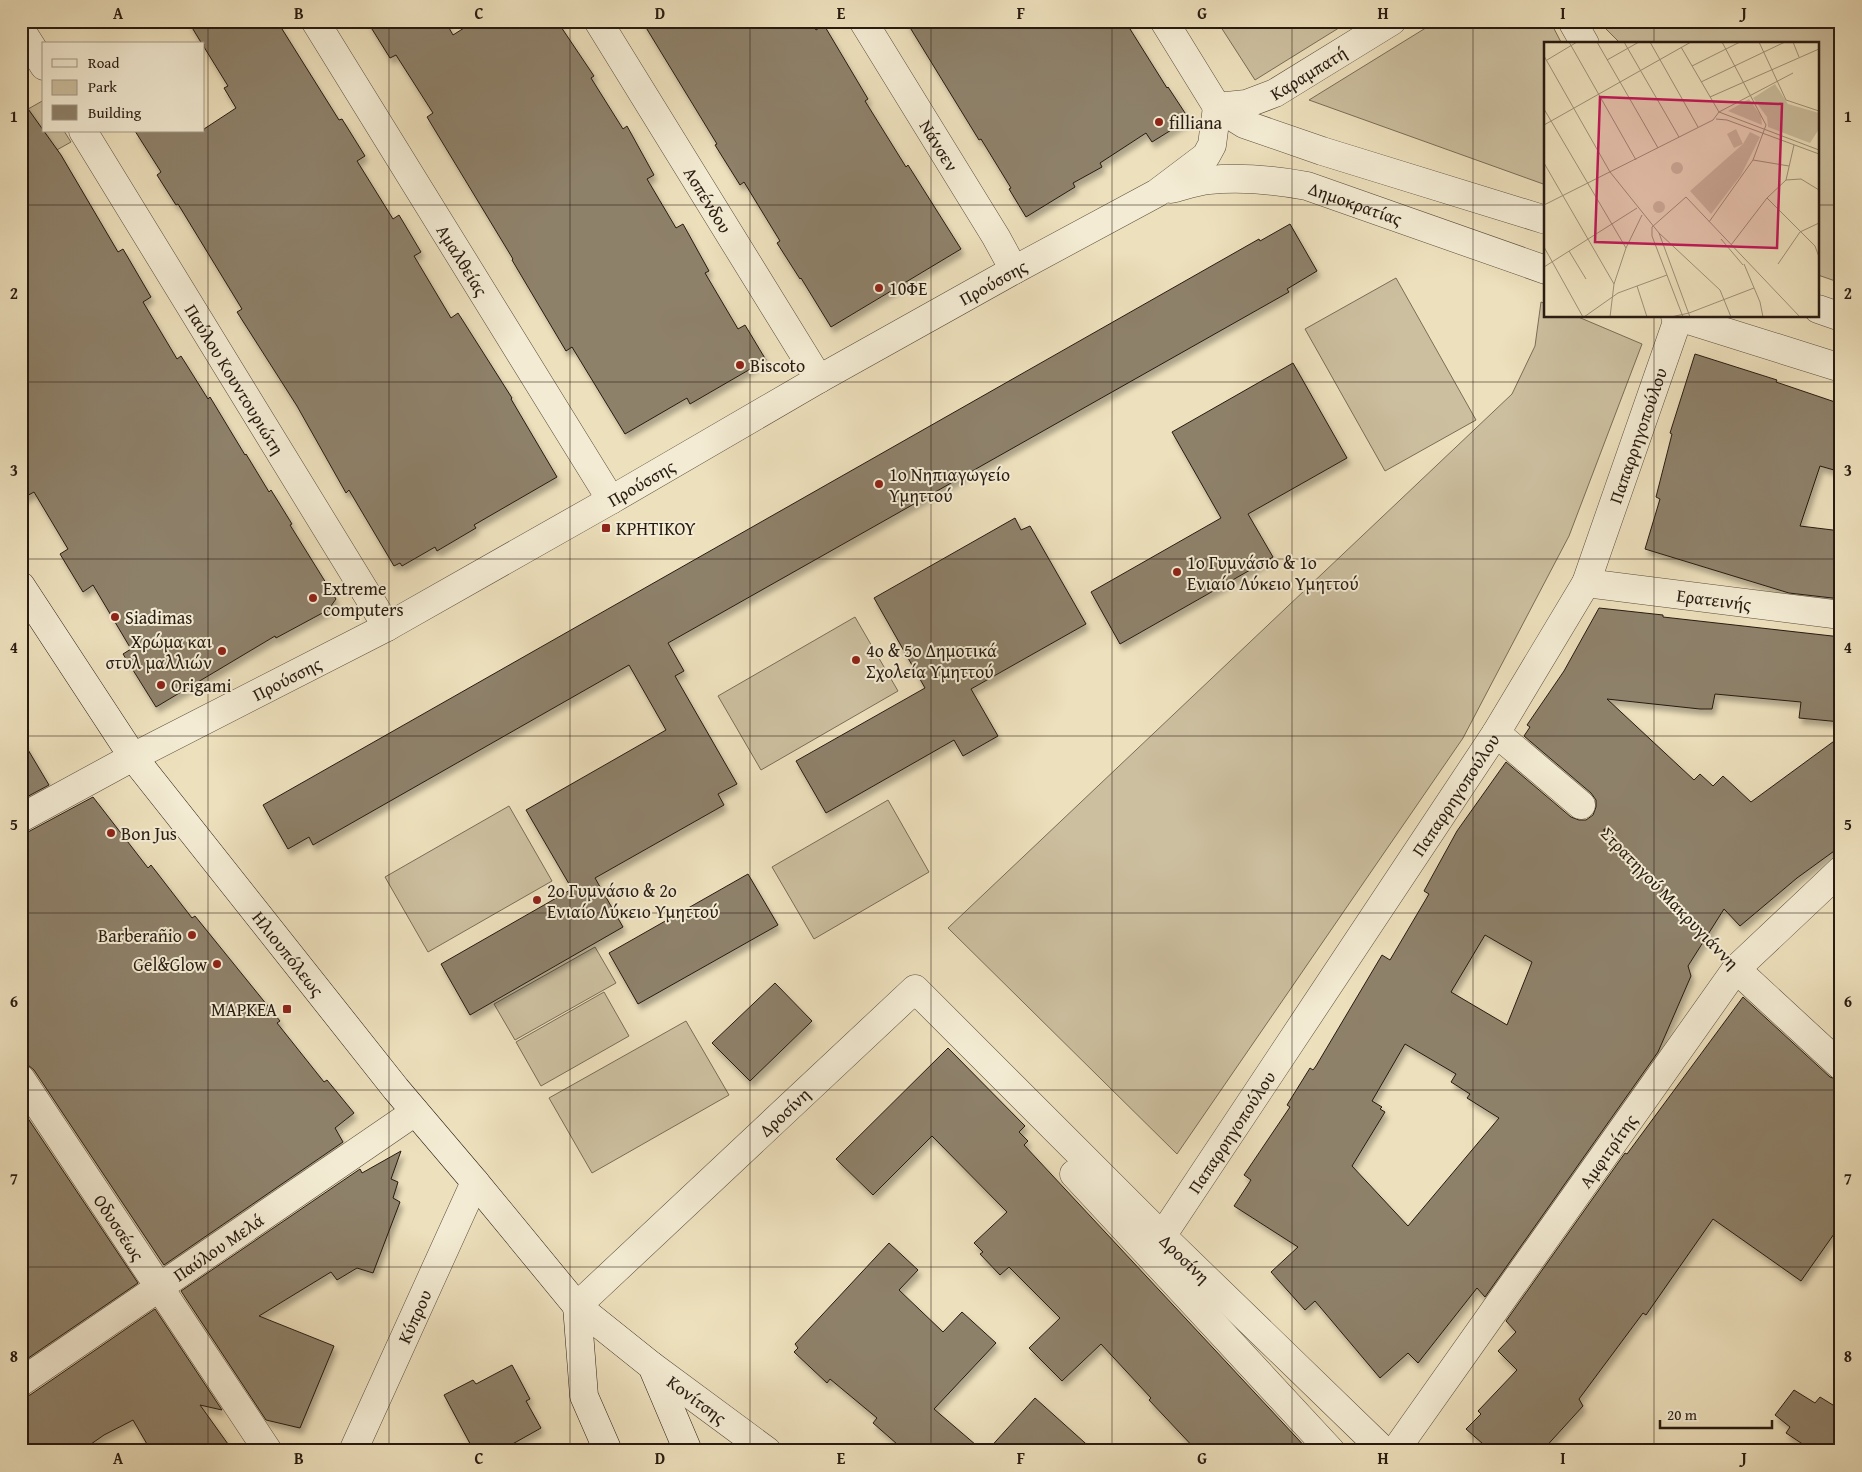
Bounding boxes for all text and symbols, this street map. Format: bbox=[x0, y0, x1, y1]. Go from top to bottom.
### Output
text: A bbox=[113, 1, 124, 25]
text: B bbox=[294, 1, 304, 25]
text: C bbox=[474, 1, 484, 25]
text: D bbox=[655, 1, 665, 25]
text: E bbox=[837, 1, 846, 25]
text: F bbox=[1017, 1, 1025, 25]
text: G bbox=[1197, 1, 1207, 25]
text: H bbox=[1377, 1, 1389, 25]
text: I bbox=[1560, 1, 1566, 25]
text: J bbox=[1738, 1, 1747, 25]
street label: Καραμπατή bbox=[1264, 39, 1352, 107]
legend bbox=[42, 42, 205, 132]
inset map bbox=[1544, 42, 1820, 318]
text: Road bbox=[88, 52, 119, 73]
text: Park bbox=[88, 76, 117, 97]
text: Building bbox=[88, 102, 142, 123]
text: 1 bbox=[10, 104, 18, 128]
text: 1 bbox=[1844, 104, 1852, 128]
place label: filliana bbox=[1169, 109, 1223, 136]
street label: Νάνσεν bbox=[913, 114, 966, 176]
marker: filliana bbox=[1153, 116, 1165, 128]
street label: Ασπένδου bbox=[677, 161, 739, 238]
street label: Δημοκρατίας bbox=[1305, 174, 1406, 232]
street label: Αμαλθείας bbox=[430, 219, 495, 301]
street label: Προύσσης bbox=[954, 252, 1032, 312]
place label: 10ΦΕ bbox=[889, 275, 927, 302]
text: 2 bbox=[10, 281, 18, 305]
text: 2 bbox=[1844, 281, 1852, 305]
marker: 10ΦΕ bbox=[873, 282, 885, 294]
street label: Παύλου Κουντουριώτη bbox=[179, 299, 292, 460]
place label: Biscoto bbox=[750, 352, 805, 379]
marker: Biscoto bbox=[734, 359, 746, 371]
street label: Παπαρρηγοπούλου bbox=[1601, 364, 1674, 507]
street label: Προύσσης bbox=[602, 452, 680, 513]
text: 3 bbox=[10, 458, 18, 482]
text: 3 bbox=[1844, 458, 1852, 482]
place label: 1ο Νηπιαγωγείο Υμηττού bbox=[888, 461, 1010, 509]
marker: 1ο Νηπιαγωγείο Υμηττού bbox=[873, 478, 885, 490]
place label: ΚΡΗΤΙΚΟΥ bbox=[616, 515, 696, 542]
marker: ΚΡΗΤΙΚΟΥ bbox=[600, 522, 612, 534]
place label: 1ο Γυμνάσιο & 1ο Ενιαίο Λύκειο Υμηττού bbox=[1187, 549, 1358, 597]
marker: 1ο Γυμνάσιο & 1ο Ενιαίο Λύκειο Υμηττού bbox=[1171, 566, 1183, 578]
place label: Extreme computers bbox=[323, 575, 404, 623]
street label: Ερατεινής bbox=[1675, 581, 1753, 617]
marker: Extreme computers bbox=[307, 592, 319, 604]
place label: Siadimas bbox=[125, 604, 192, 631]
marker: Siadimas bbox=[109, 611, 121, 623]
place label: Χρώμα και στυλ μαλλιών bbox=[105, 628, 212, 676]
text: 4 bbox=[10, 635, 18, 659]
text: 4 bbox=[1844, 635, 1852, 659]
place label: 4ο & 5ο Δημοτικά Σχολεία Υμηττού bbox=[866, 637, 997, 685]
marker: Χρώμα και στυλ μαλλιών bbox=[216, 645, 228, 657]
street label: Προύσσης bbox=[247, 649, 326, 707]
marker: 4ο & 5ο Δημοτικά Σχολεία Υμηττού bbox=[850, 654, 862, 666]
place label: Origami bbox=[171, 672, 232, 699]
marker: Origami bbox=[155, 679, 167, 691]
street label: Παπαρρηγοπούλου bbox=[1405, 728, 1506, 861]
text: 5 bbox=[10, 812, 18, 836]
text: 5 bbox=[1844, 812, 1852, 836]
place label: Bon Jus bbox=[121, 820, 177, 847]
street label: Στρατηγού Μακρυγιάννη bbox=[1595, 821, 1745, 975]
marker: Bon Jus bbox=[105, 827, 117, 839]
place label: 2ο Γυμνάσιο & 2ο Ενιαίο Λύκειο Υμηττού bbox=[547, 877, 718, 925]
marker: 2ο Γυμνάσιο & 2ο Ενιαίο Λύκειο Υμηττού bbox=[531, 894, 543, 906]
street label: Ηλιουπόλεως bbox=[246, 905, 331, 1002]
place label: Barberañio bbox=[98, 922, 182, 949]
marker: Barberañio bbox=[186, 929, 198, 941]
place label: Gel&Glow bbox=[133, 951, 207, 978]
marker: Gel&Glow bbox=[211, 958, 223, 970]
text: 6 bbox=[10, 989, 18, 1013]
text: 6 bbox=[1844, 989, 1852, 1013]
place label: ΜΑΡΚΕΑ bbox=[211, 996, 277, 1023]
marker: ΜΑΡΚΕΑ bbox=[281, 1003, 293, 1015]
street label: Παπαρρηγοπούλου bbox=[1181, 1065, 1282, 1199]
street label: Δροσίνη bbox=[753, 1081, 816, 1143]
street label: Αμφιτρίτης bbox=[1572, 1108, 1643, 1193]
text: 7 bbox=[10, 1166, 18, 1190]
text: 7 bbox=[1844, 1166, 1852, 1190]
street label: Οδυσσέως bbox=[87, 1189, 152, 1266]
street label: Παύλου Μελά bbox=[167, 1206, 269, 1288]
street label: Δροσίνη bbox=[1154, 1227, 1217, 1290]
street label: Κύπρου bbox=[390, 1285, 438, 1348]
text: 8 bbox=[10, 1344, 18, 1368]
text: 8 bbox=[1844, 1344, 1852, 1368]
street label: Κονίτσης bbox=[662, 1368, 733, 1431]
scale bar bbox=[1660, 1397, 1772, 1429]
text: 20 m bbox=[1667, 1404, 1698, 1425]
text: A bbox=[113, 1446, 124, 1470]
text: B bbox=[294, 1446, 304, 1470]
text: C bbox=[474, 1446, 484, 1470]
text: D bbox=[655, 1446, 665, 1470]
text: E bbox=[837, 1446, 846, 1470]
text: F bbox=[1017, 1446, 1025, 1470]
text: G bbox=[1197, 1446, 1207, 1470]
text: H bbox=[1377, 1446, 1389, 1470]
text: I bbox=[1560, 1446, 1566, 1470]
text: J bbox=[1738, 1446, 1747, 1470]

